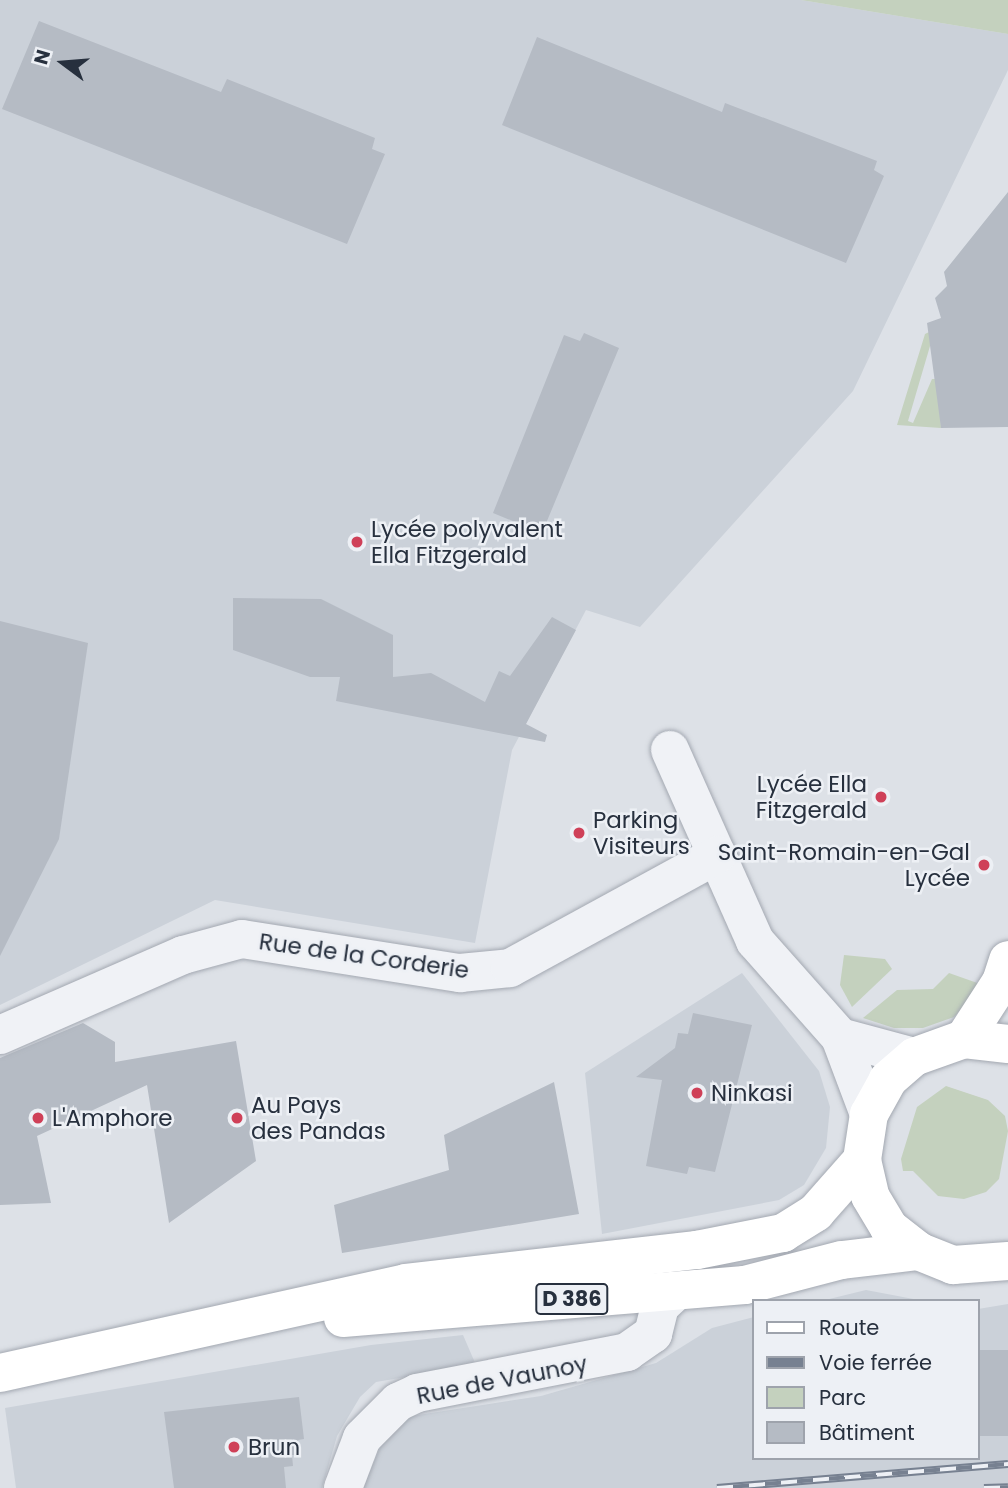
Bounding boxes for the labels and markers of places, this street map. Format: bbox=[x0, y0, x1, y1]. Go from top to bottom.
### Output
place label: Lycée polyvalent Ella Fitzgerald bbox=[371, 515, 563, 569]
marker: Lycée polyvalent Ella Fitzgerald bbox=[349, 534, 365, 550]
place label: Lycée Ella Fitzgerald bbox=[756, 770, 867, 824]
marker: Lycée Ella Fitzgerald bbox=[873, 789, 889, 805]
place label: Parking Visiteurs bbox=[593, 806, 690, 860]
marker: Parking Visiteurs bbox=[571, 825, 587, 841]
place label: Saint-Romain-en-Gal Lycée bbox=[718, 838, 970, 892]
marker: Saint-Romain-en-Gal Lycée bbox=[976, 857, 992, 873]
place label: Ninkasi bbox=[711, 1079, 793, 1107]
marker: Ninkasi bbox=[689, 1085, 705, 1101]
place label: Au Pays des Pandas bbox=[251, 1091, 386, 1145]
place label: L'Amphore bbox=[52, 1104, 173, 1132]
marker: L'Amphore bbox=[30, 1110, 46, 1126]
marker: Au Pays des Pandas bbox=[229, 1110, 245, 1126]
place label: Brun bbox=[248, 1433, 300, 1461]
marker: Brun bbox=[226, 1439, 242, 1455]

